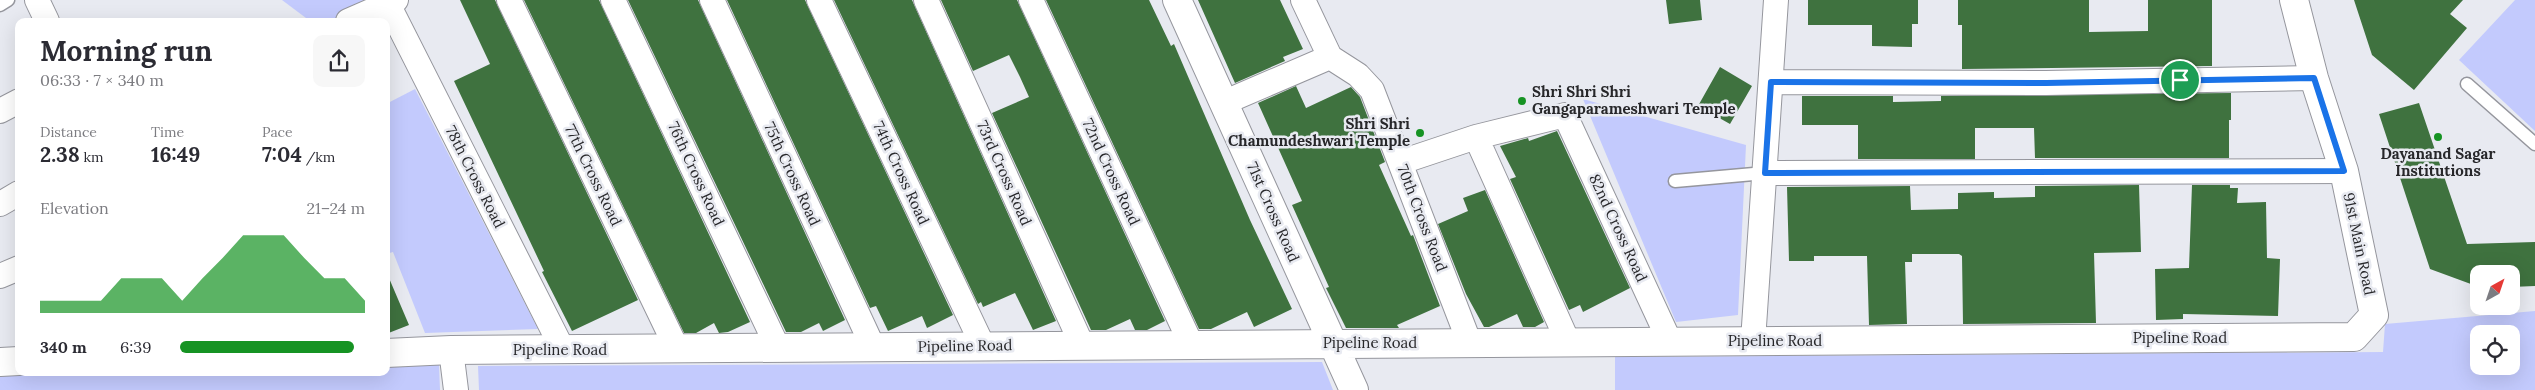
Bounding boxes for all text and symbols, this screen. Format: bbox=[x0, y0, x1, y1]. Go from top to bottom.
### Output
text: Morning run bbox=[40, 33, 212, 69]
button: share bbox=[313, 35, 365, 87]
pin bbox=[2159, 59, 2201, 101]
icon: arrive bbox=[2166, 66, 2194, 94]
text: 06:33 · 7 × 340 m bbox=[40, 70, 164, 90]
place label: Shri Shri Shri Gangaparameshwari Temple bbox=[1532, 82, 1736, 118]
marker: Shri Shri Shri Gangaparameshwari Temple bbox=[1516, 95, 1528, 107]
place label: Shri Shri Chamundeshwari Temple bbox=[1228, 114, 1410, 150]
street label: 72nd Cross Road bbox=[1078, 116, 1144, 228]
street label: 73rd Cross Road bbox=[973, 117, 1036, 228]
street label: 74th Cross Road bbox=[869, 118, 934, 228]
street label: 76th Cross Road bbox=[664, 119, 729, 229]
street label: 75th Cross Road bbox=[760, 119, 825, 229]
street label: 77th Cross Road bbox=[561, 121, 626, 229]
street label: 78th Cross Road bbox=[441, 122, 509, 231]
text: Distance bbox=[40, 123, 97, 141]
text: Time bbox=[151, 123, 184, 141]
text: Pace bbox=[262, 123, 293, 141]
marker: Shri Shri Chamundeshwari Temple bbox=[1414, 127, 1426, 139]
marker: Dayanand Sagar Institutions bbox=[2432, 131, 2444, 143]
text: 2.38 bbox=[40, 141, 80, 168]
text: 16:49 bbox=[151, 141, 200, 168]
text: 7:04 bbox=[262, 141, 302, 168]
place label: Dayanand Sagar Institutions bbox=[2380, 144, 2496, 180]
text: km bbox=[80, 148, 104, 166]
text: /km bbox=[302, 148, 335, 166]
street label: 71st Cross Road bbox=[1243, 159, 1304, 265]
street label: 70th Cross Road bbox=[1393, 162, 1452, 274]
street label: 82nd Cross Road bbox=[1585, 171, 1652, 285]
street label: 91st Main Road bbox=[2339, 191, 2380, 297]
text: Elevation bbox=[40, 198, 109, 218]
text: 21–24 m bbox=[306, 198, 365, 218]
north arrow bbox=[2470, 265, 2520, 315]
map controls bbox=[2470, 265, 2520, 375]
button: locate bbox=[2470, 325, 2520, 375]
street label: Pipeline Road bbox=[2133, 328, 2227, 347]
street label: Pipeline Road bbox=[1728, 331, 1822, 350]
street label: Pipeline Road bbox=[1323, 333, 1417, 352]
street label: Pipeline Road bbox=[917, 335, 1013, 356]
text: 340 m bbox=[40, 337, 87, 357]
text: 6:39 bbox=[120, 337, 151, 357]
street label: Pipeline Road bbox=[513, 340, 607, 359]

